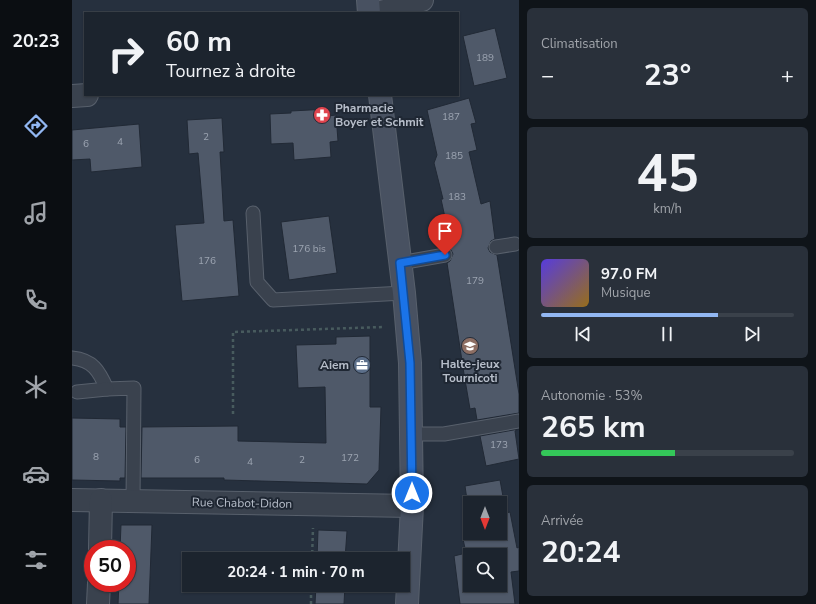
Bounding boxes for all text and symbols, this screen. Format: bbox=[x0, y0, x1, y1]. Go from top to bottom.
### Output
text: 60 m bbox=[166, 23, 232, 61]
icon: right bbox=[100, 28, 152, 80]
text: 20:23 bbox=[12, 29, 60, 53]
text: Climatisation bbox=[541, 35, 618, 53]
house number: 189 bbox=[476, 51, 494, 65]
text: 23° bbox=[644, 55, 691, 96]
text: Tournez à droite bbox=[166, 59, 296, 83]
text: − bbox=[541, 61, 554, 91]
text: + bbox=[781, 61, 794, 91]
place label: Pharmacie Boyer et Schmit bbox=[335, 100, 424, 130]
pharmacy icon: Pharmacie Boyer et Schmit bbox=[312, 105, 332, 125]
house number: 187 bbox=[442, 110, 460, 124]
icon: directions bbox=[22, 112, 50, 140]
house number: 2 bbox=[203, 130, 209, 144]
house number: 4 bbox=[117, 135, 123, 149]
house number: 6 bbox=[83, 137, 89, 151]
text: 45 bbox=[636, 138, 699, 209]
house number: 185 bbox=[445, 149, 463, 163]
house number: 183 bbox=[448, 190, 466, 204]
icon: music bbox=[22, 199, 50, 227]
text: km/h bbox=[653, 200, 682, 218]
pin bbox=[428, 214, 462, 255]
icon: arrive bbox=[434, 220, 456, 242]
house number: 176 bis bbox=[292, 242, 326, 256]
house number: 176 bbox=[198, 254, 216, 268]
text: 97.0 FM bbox=[601, 264, 657, 284]
house number: 179 bbox=[466, 274, 484, 288]
text: Musique bbox=[601, 284, 650, 302]
icon: phone bbox=[22, 286, 50, 314]
icon: previous bbox=[572, 323, 594, 345]
icon: pause bbox=[656, 323, 678, 345]
icon: next bbox=[741, 323, 763, 345]
school or university icon: Halte-jeux Tournicoti bbox=[460, 336, 480, 356]
office icon: Aiem bbox=[352, 355, 372, 375]
place label: Halte-jeux Tournicoti bbox=[440, 356, 500, 386]
place label: Aiem bbox=[320, 357, 349, 373]
icon: climate bbox=[22, 373, 50, 401]
text: Autonomie · 53% bbox=[541, 387, 643, 405]
text: 265 km bbox=[541, 407, 646, 448]
house number: 173 bbox=[490, 438, 508, 452]
house number: 8 bbox=[93, 450, 99, 464]
house number: 172 bbox=[341, 451, 359, 465]
house number: 6 bbox=[194, 453, 200, 467]
house number: 2 bbox=[299, 453, 305, 467]
house number: 4 bbox=[247, 455, 253, 469]
icon: car bbox=[22, 460, 50, 488]
position arrow bbox=[391, 472, 433, 514]
street label: Rue Chabot-Didon bbox=[192, 494, 292, 512]
north arrow bbox=[463, 496, 507, 540]
map controls bbox=[463, 496, 507, 592]
text: Arrivée bbox=[541, 512, 583, 530]
text: 20:24 bbox=[541, 532, 620, 573]
speed limit sign: 50 bbox=[84, 540, 136, 592]
icon: filters bbox=[22, 546, 50, 574]
button: search bbox=[463, 548, 507, 592]
text: 20:24 · 1 min · 70 m bbox=[227, 562, 365, 582]

